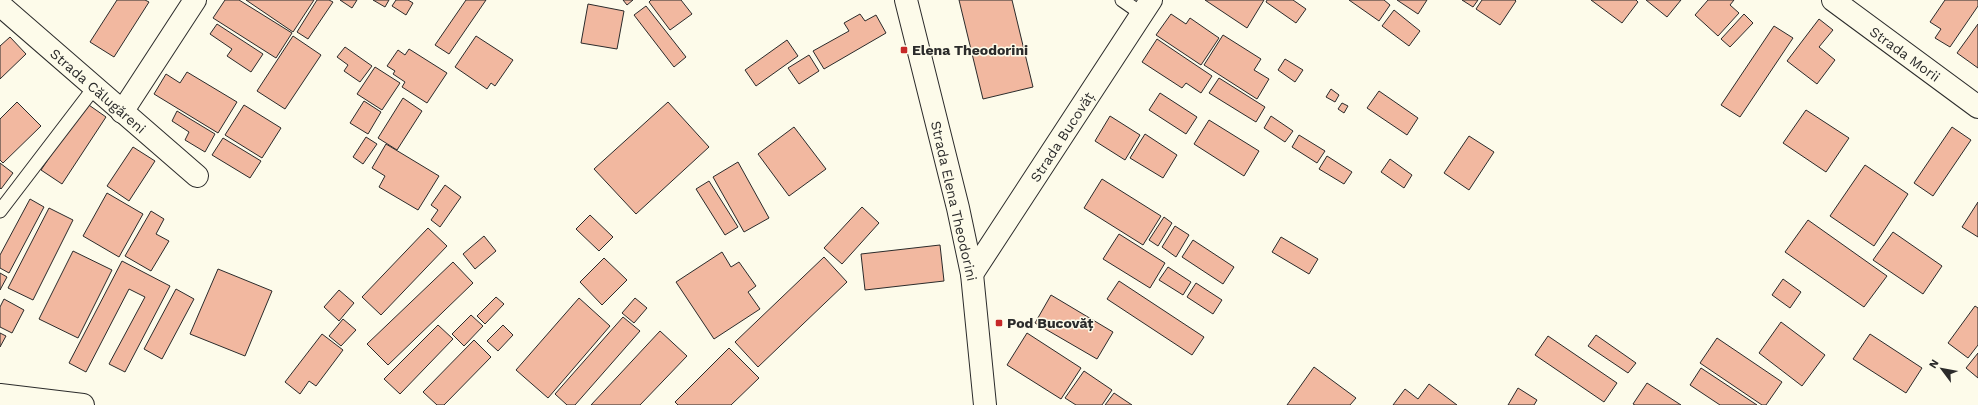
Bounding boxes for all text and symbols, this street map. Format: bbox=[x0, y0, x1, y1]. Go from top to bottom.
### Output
street label: Strada Morii bbox=[1867, 23, 1943, 85]
place label: Elena Theodorini bbox=[912, 42, 1028, 58]
street label: Strada Călugăreni bbox=[47, 45, 149, 137]
marker: Elena Theodorini bbox=[899, 45, 909, 55]
street label: Strada Bucovăț bbox=[1027, 89, 1098, 186]
street label: Strada Elena Theodorini bbox=[928, 119, 980, 283]
place label: Pod Bucovăț bbox=[1007, 315, 1093, 331]
marker: Pod Bucovăț bbox=[994, 318, 1004, 328]
north arrow bbox=[1922, 349, 1962, 389]
text: N bbox=[1926, 357, 1942, 371]

